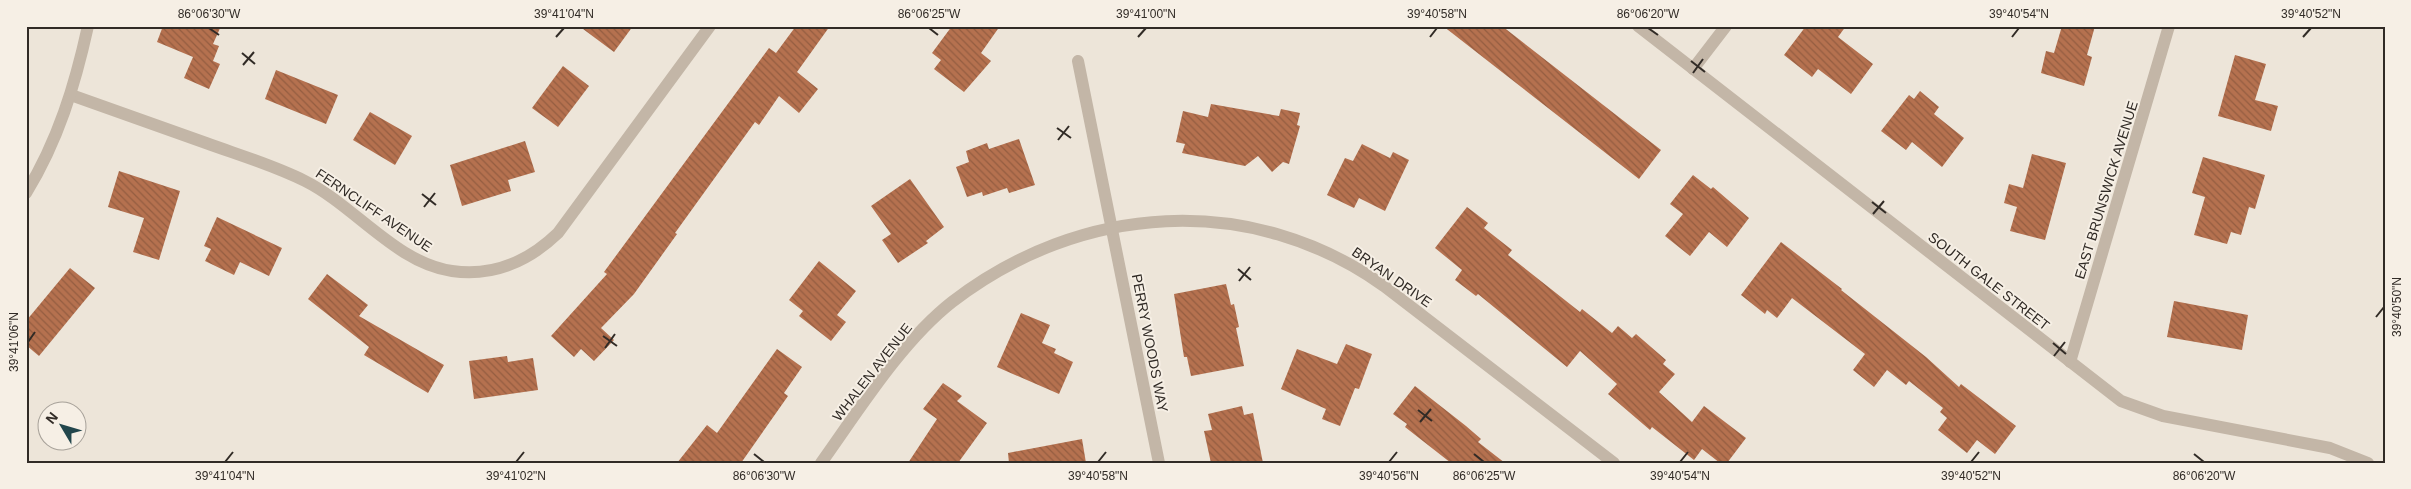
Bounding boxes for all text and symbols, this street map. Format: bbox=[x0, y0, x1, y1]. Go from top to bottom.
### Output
text: 86°06'30"W bbox=[178, 7, 241, 21]
text: 39°41'04"N bbox=[534, 7, 594, 21]
text: 86°06'25"W bbox=[898, 7, 961, 21]
text: 39°41'00"N bbox=[1116, 7, 1176, 21]
text: 39°40'58"N bbox=[1407, 7, 1467, 21]
text: 86°06'20"W bbox=[1617, 7, 1680, 21]
text: 39°40'54"N bbox=[1989, 7, 2049, 21]
text: 39°40'52"N bbox=[2281, 7, 2341, 21]
street label: EAST BRUNSWICK AVENUE bbox=[2071, 99, 2141, 281]
street label: FERNCLIFF AVENUE bbox=[313, 165, 435, 255]
street label: SOUTH GALE STREET bbox=[1925, 229, 2053, 334]
street label: BRYAN DRIVE bbox=[1349, 244, 1435, 310]
street label: PERRY WOODS WAY bbox=[1129, 273, 1171, 414]
text: 39°40'50"N bbox=[2390, 277, 2404, 337]
text: 39°41'06"N bbox=[7, 312, 21, 372]
street label: WHALEN AVENUE bbox=[829, 320, 915, 424]
north arrow bbox=[38, 402, 88, 452]
text: N bbox=[42, 409, 61, 427]
text: 39°41'04"N bbox=[195, 469, 255, 483]
text: 39°41'02"N bbox=[486, 469, 546, 483]
text: 86°06'30"W bbox=[733, 469, 796, 483]
text: 39°40'58"N bbox=[1068, 469, 1128, 483]
text: 39°40'56"N bbox=[1359, 469, 1419, 483]
text: 86°06'25"W bbox=[1453, 469, 1516, 483]
text: 39°40'54"N bbox=[1650, 469, 1710, 483]
text: 39°40'52"N bbox=[1941, 469, 2001, 483]
text: 86°06'20"W bbox=[2173, 469, 2236, 483]

